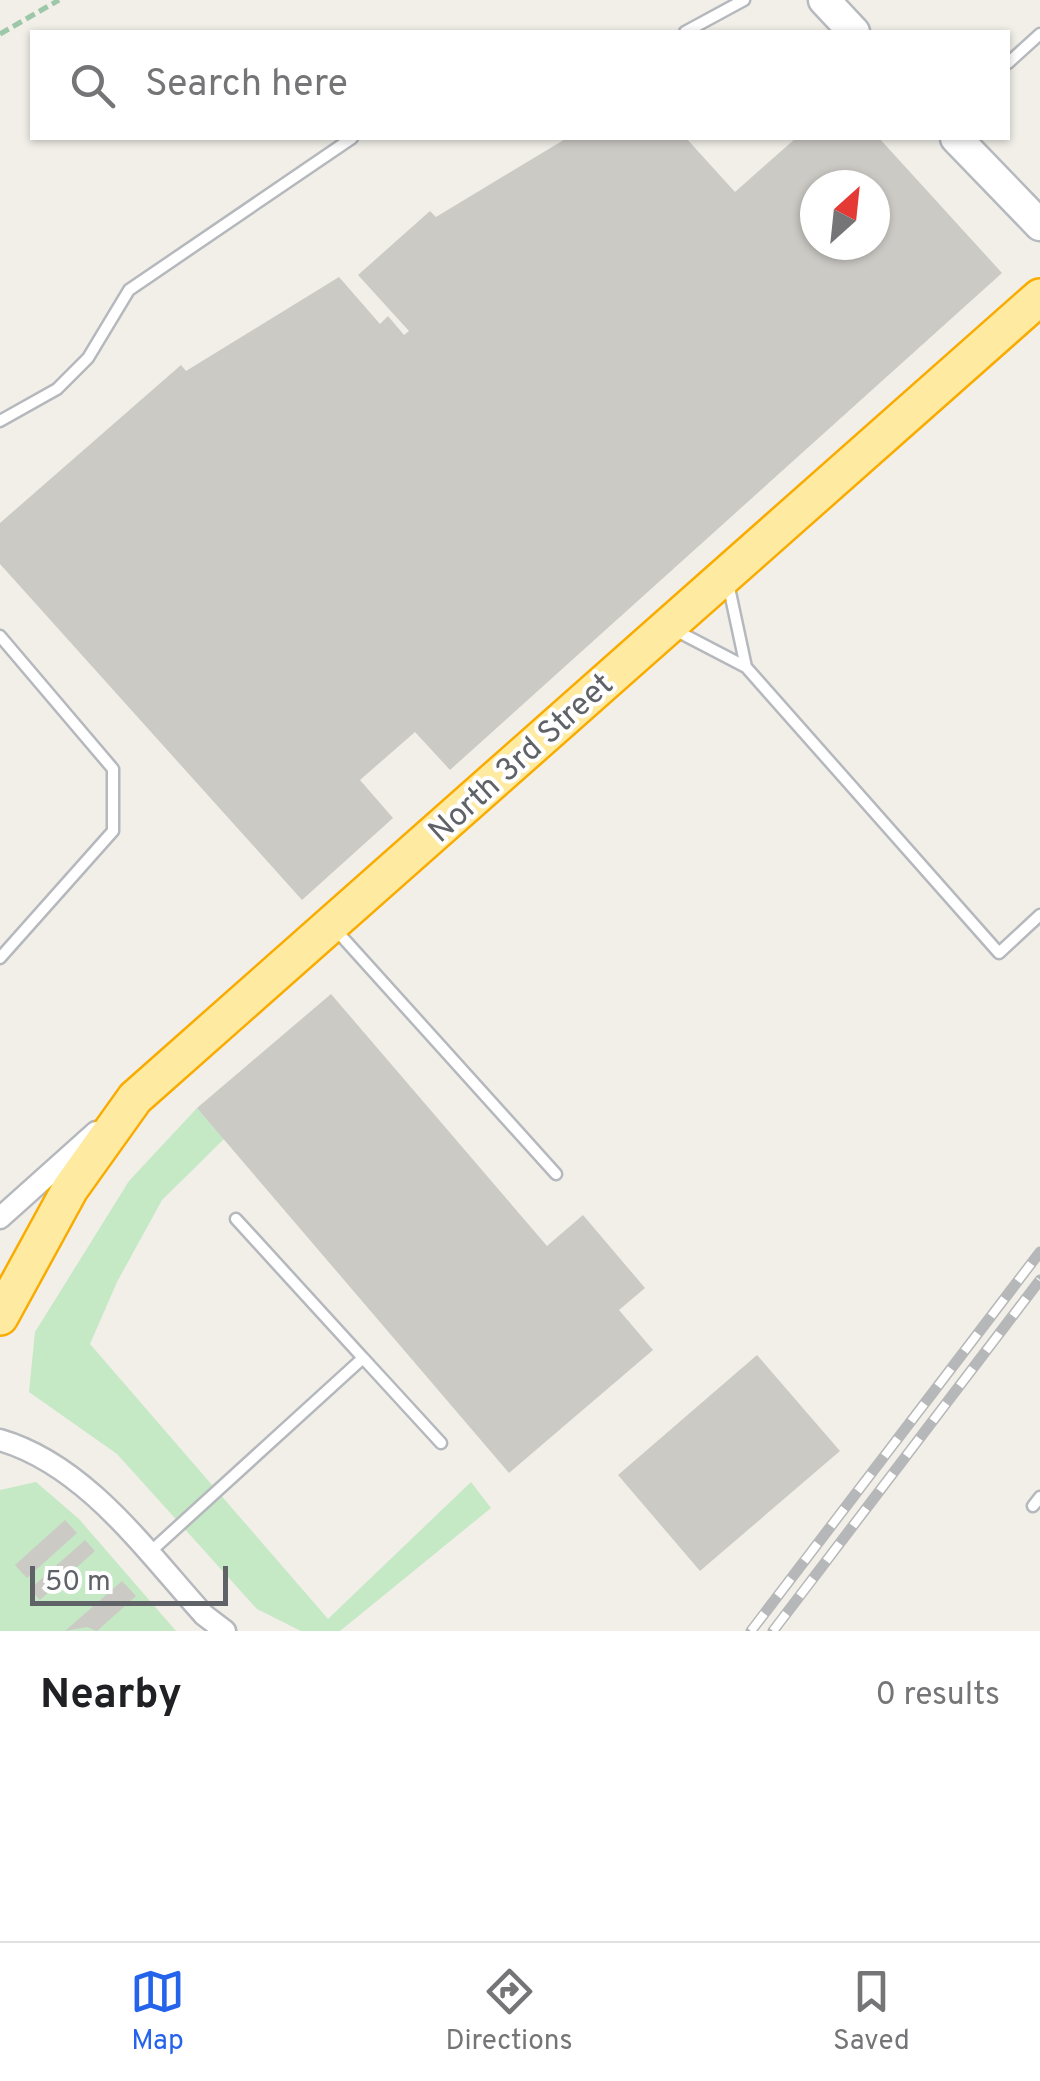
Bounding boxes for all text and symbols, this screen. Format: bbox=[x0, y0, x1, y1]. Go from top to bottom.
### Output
search box bbox=[30, 30, 1010, 140]
icon: search bbox=[65, 58, 120, 113]
text: Search here bbox=[145, 61, 348, 110]
north arrow bbox=[800, 170, 890, 260]
street label: North 3rd Street bbox=[421, 666, 623, 853]
scale bar bbox=[30, 1561, 228, 1606]
text: 50 m bbox=[45, 1565, 111, 1601]
text: Nearby bbox=[40, 1670, 182, 1723]
text: 0 results bbox=[875, 1676, 1000, 1716]
tab: Map bbox=[130, 1964, 185, 2060]
tab: Directions bbox=[445, 1964, 573, 2060]
tab: Saved bbox=[833, 1964, 910, 2060]

